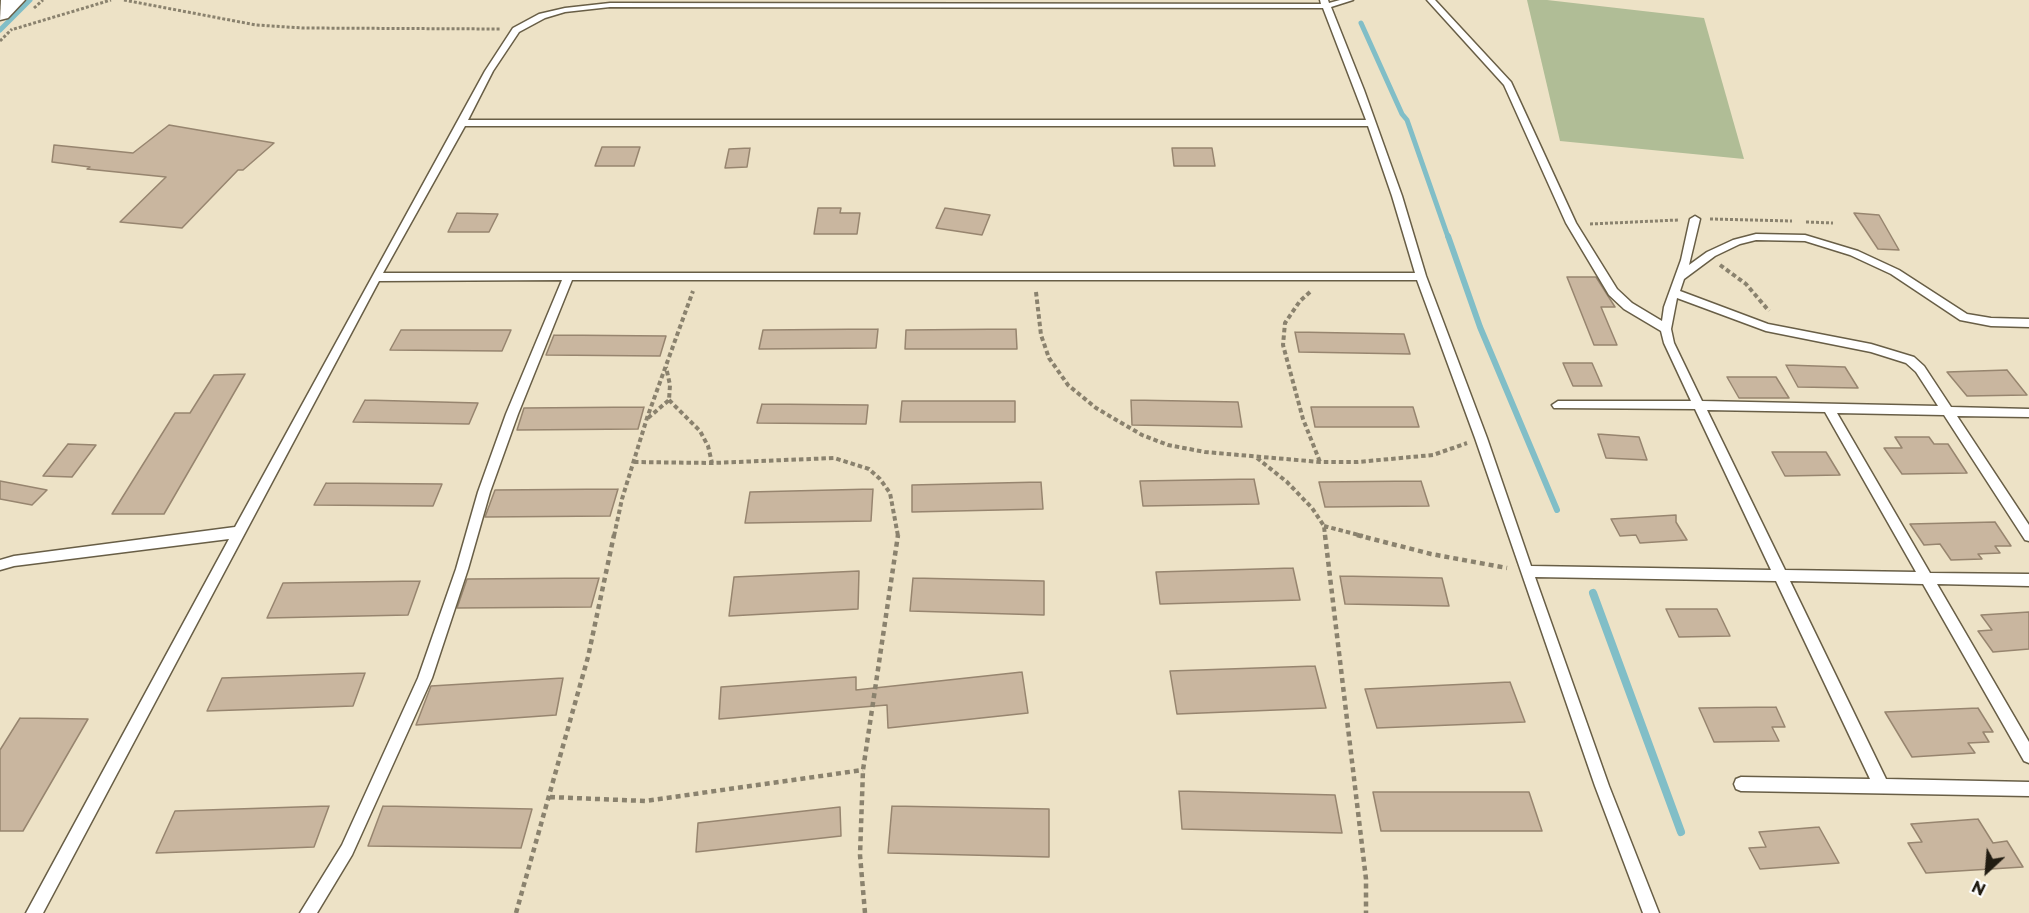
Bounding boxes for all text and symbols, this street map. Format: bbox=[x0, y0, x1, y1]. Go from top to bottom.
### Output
north arrow bbox=[1957, 841, 2017, 901]
text: N bbox=[1969, 876, 1989, 899]

